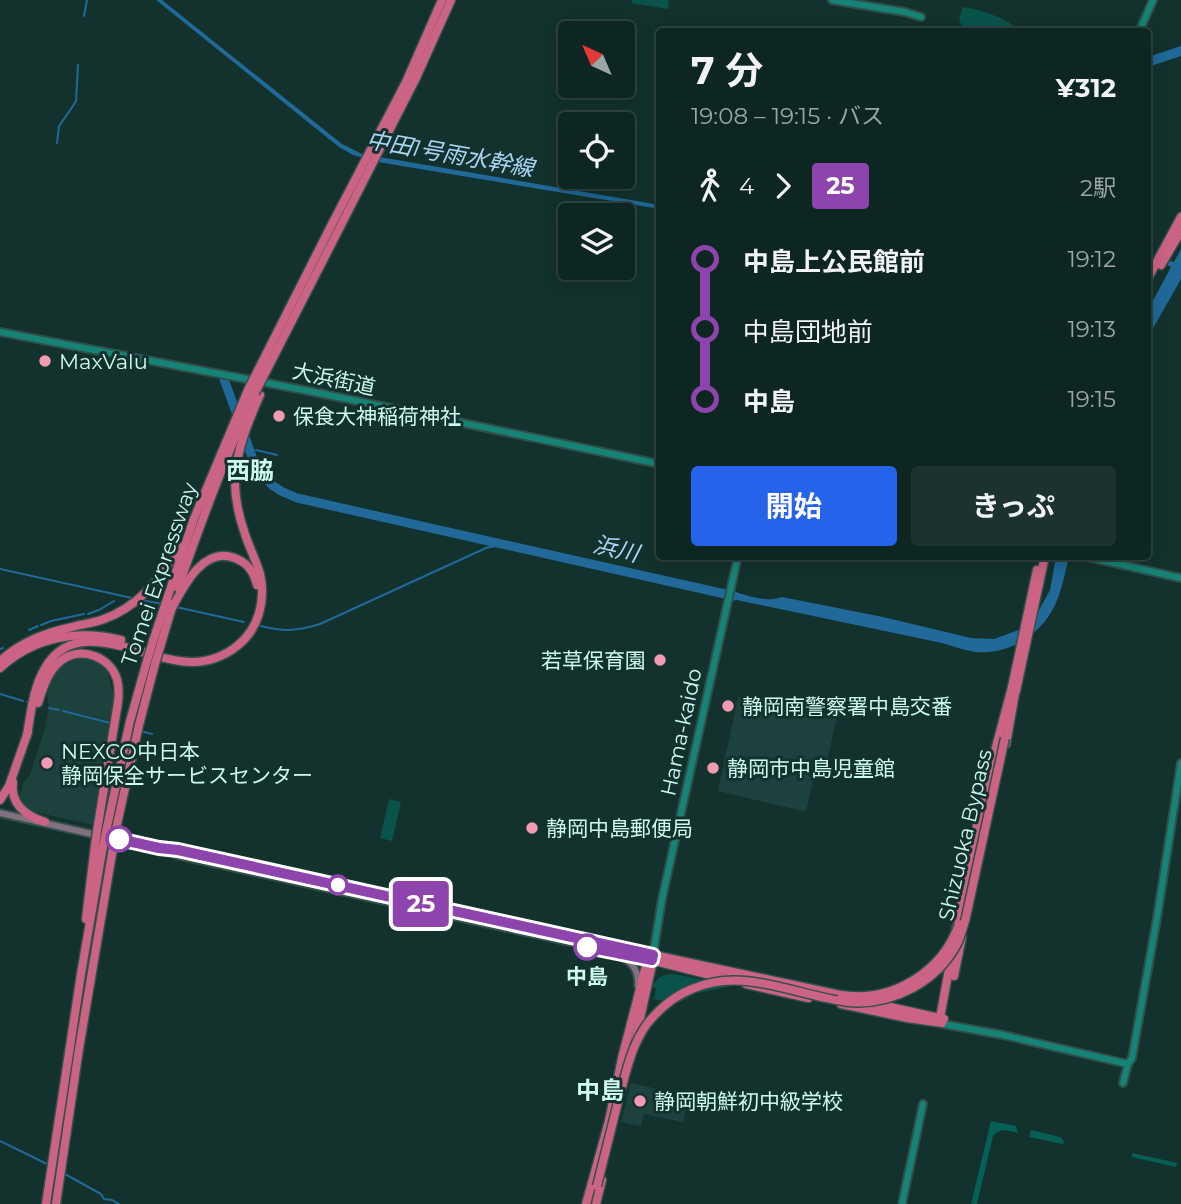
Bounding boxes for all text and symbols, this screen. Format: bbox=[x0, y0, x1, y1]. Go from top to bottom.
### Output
north arrow bbox=[558, 21, 635, 98]
map controls bbox=[558, 21, 635, 280]
text: 7 分 bbox=[691, 47, 763, 94]
text: ¥312 bbox=[1056, 72, 1116, 104]
text: 19:08 – 19:15 · バス bbox=[691, 102, 884, 130]
button: locate bbox=[558, 112, 635, 189]
water label: 中田1号雨水幹線 bbox=[364, 126, 539, 183]
icon: walk bbox=[691, 167, 729, 205]
icon: forward bbox=[764, 167, 802, 205]
text: 25 bbox=[826, 171, 855, 200]
text: 4 bbox=[739, 172, 754, 200]
text: 2駅 bbox=[1080, 174, 1116, 202]
button: layers bbox=[558, 203, 635, 280]
text: 19:12 bbox=[1067, 245, 1116, 273]
text: 中島上公民館前 bbox=[743, 246, 925, 278]
text: 19:13 bbox=[1068, 315, 1116, 343]
text: 中島団地前 bbox=[743, 316, 873, 348]
place label: MaxValu bbox=[59, 349, 148, 374]
marker: MaxValu bbox=[37, 353, 53, 369]
street label: 大浜街道 bbox=[290, 358, 378, 400]
text: 19:15 bbox=[1067, 385, 1116, 413]
text: 中島 bbox=[743, 386, 795, 418]
place label: 保食大神稲荷神社 bbox=[293, 404, 461, 429]
marker: 保食大神稲荷神社 bbox=[271, 408, 287, 424]
district label: 西脇 bbox=[226, 456, 274, 485]
button: 開始 bbox=[691, 466, 897, 546]
button: きっぷ bbox=[911, 466, 1116, 546]
street label: Tomei Expressway bbox=[116, 479, 202, 669]
water label: 浜川 bbox=[590, 530, 644, 568]
place label: 若草保育園 bbox=[541, 648, 646, 673]
marker: 若草保育園 bbox=[652, 652, 668, 668]
street label: Hama-kaido bbox=[655, 666, 707, 798]
place label: 静岡南警察署中島交番 bbox=[742, 694, 952, 719]
marker: 静岡南警察署中島交番 bbox=[720, 698, 736, 714]
place label: NEXCO中日本 静岡保全サービスセンター bbox=[61, 739, 313, 788]
street label: Shizuoka Bypass bbox=[933, 747, 997, 923]
marker: NEXCO中日本 静岡保全サービスセンター bbox=[39, 755, 55, 771]
place label: 静岡市中島児童館 bbox=[727, 756, 895, 781]
marker: 静岡市中島児童館 bbox=[705, 760, 721, 776]
place label: 静岡中島郵便局 bbox=[546, 816, 693, 841]
marker: 静岡中島郵便局 bbox=[524, 820, 540, 836]
unlabelled marker bbox=[106, 826, 132, 852]
unlabelled marker bbox=[328, 875, 348, 895]
line badge: 25 bbox=[390, 881, 452, 927]
text: 25 bbox=[407, 889, 435, 918]
marker: 中島 bbox=[574, 934, 600, 960]
place label: 中島 bbox=[566, 964, 608, 989]
district label: 中島 bbox=[576, 1076, 624, 1105]
place label: 静岡朝鮮初中級学校 bbox=[654, 1089, 843, 1114]
marker: 静岡朝鮮初中級学校 bbox=[632, 1093, 648, 1109]

